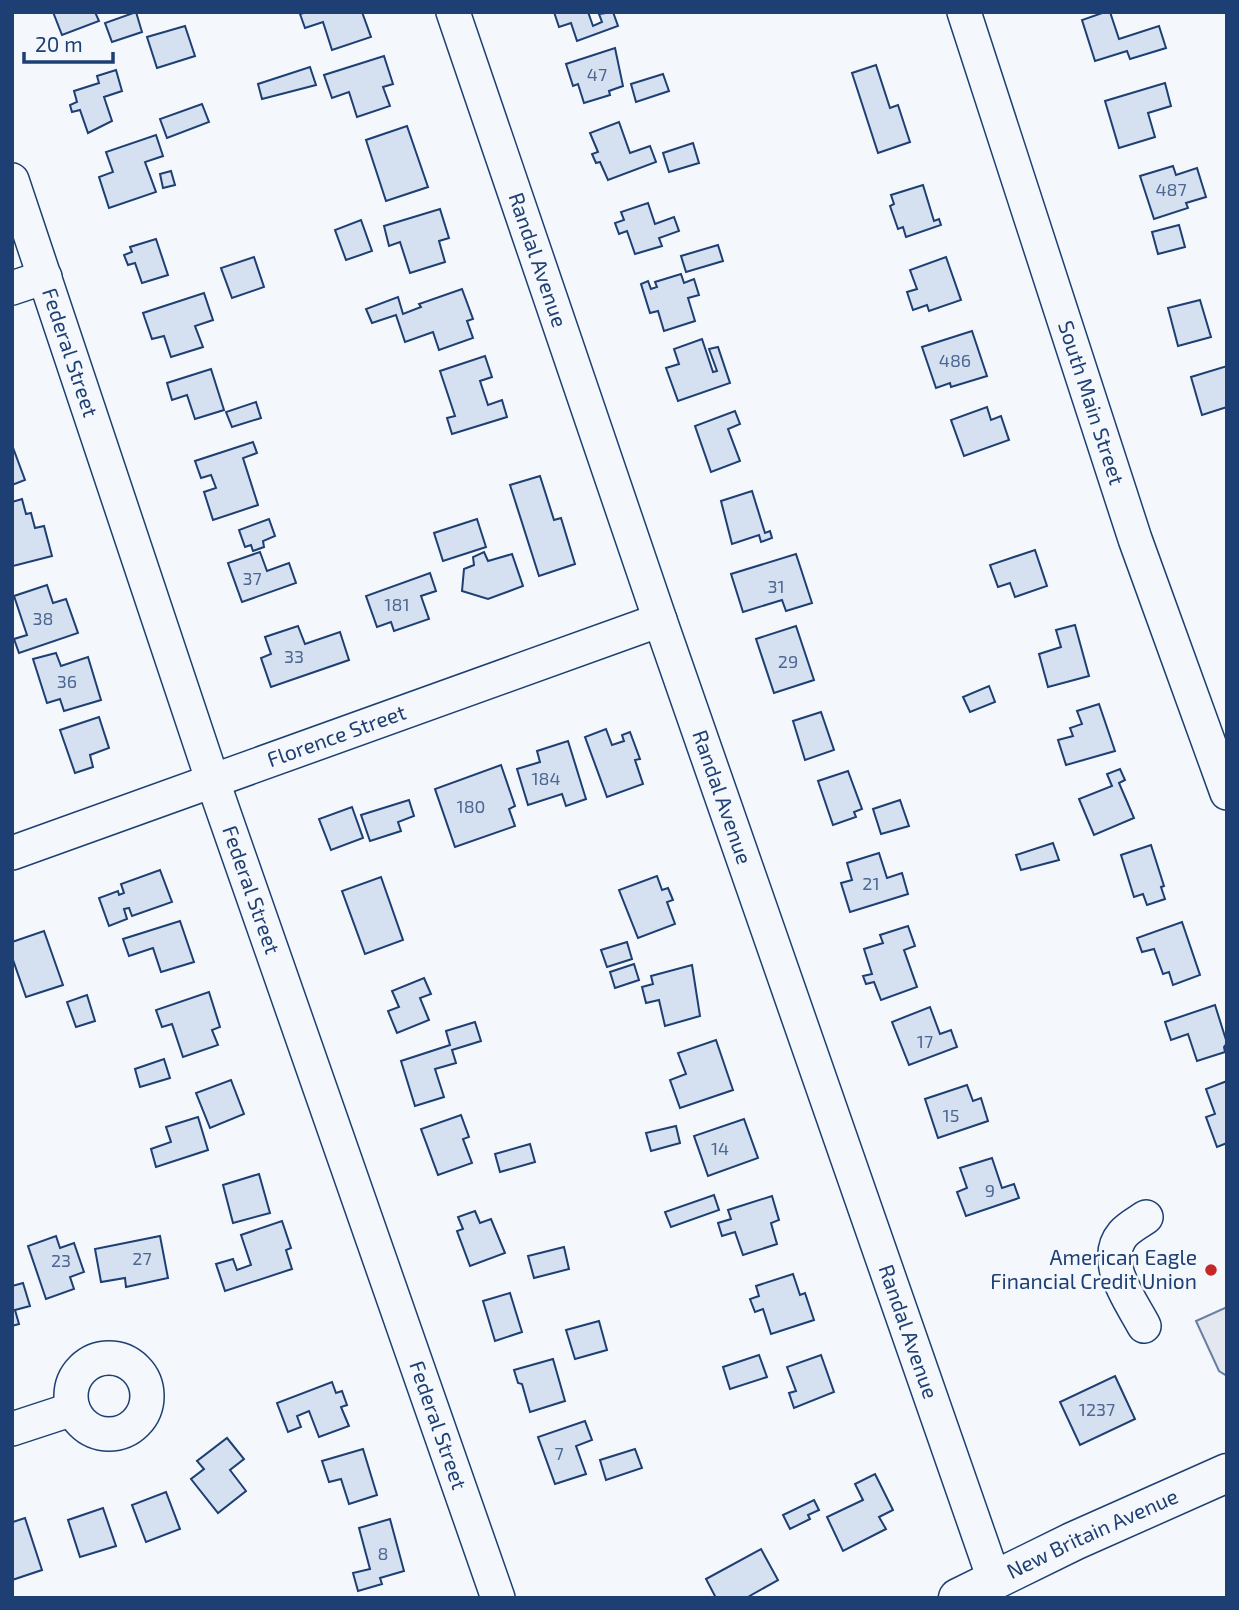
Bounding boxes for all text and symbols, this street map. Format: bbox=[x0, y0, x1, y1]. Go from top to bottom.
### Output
scale bar bbox=[24, 21, 114, 65]
text: 20 m bbox=[35, 31, 83, 56]
house number: 47 bbox=[587, 63, 607, 85]
house number: 487 bbox=[1155, 178, 1187, 200]
street label: Randal Avenue bbox=[504, 189, 573, 330]
street label: Federal Street bbox=[38, 284, 104, 420]
street label: South Main Street bbox=[1054, 317, 1131, 488]
house number: 486 bbox=[939, 349, 971, 371]
house number: 37 bbox=[242, 567, 262, 589]
house number: 31 bbox=[767, 575, 785, 597]
house number: 181 bbox=[384, 593, 410, 615]
house number: 38 bbox=[33, 607, 53, 629]
house number: 33 bbox=[284, 645, 304, 667]
house number: 29 bbox=[778, 650, 798, 672]
house number: 36 bbox=[57, 670, 77, 692]
street label: Florence Street bbox=[263, 698, 409, 771]
street label: Randal Avenue bbox=[688, 726, 758, 867]
house number: 184 bbox=[531, 767, 561, 789]
house number: 180 bbox=[457, 795, 485, 817]
street label: Federal Street bbox=[218, 822, 286, 957]
house number: 21 bbox=[862, 872, 880, 894]
house number: 17 bbox=[917, 1030, 933, 1052]
house number: 15 bbox=[943, 1104, 959, 1126]
house number: 14 bbox=[711, 1137, 729, 1159]
house number: 9 bbox=[985, 1179, 995, 1201]
place label: American Eagle Financial Credit Union bbox=[990, 1244, 1197, 1293]
house number: 27 bbox=[132, 1247, 152, 1269]
house number: 23 bbox=[51, 1249, 71, 1271]
street label: Randal Avenue bbox=[874, 1261, 944, 1402]
marker: American Eagle Financial Credit Union bbox=[1203, 1262, 1219, 1278]
street label: Federal Street bbox=[405, 1357, 473, 1492]
house number: 1237 bbox=[1079, 1398, 1115, 1420]
house number: 7 bbox=[554, 1442, 564, 1464]
street label: New Britain Avenue bbox=[1002, 1482, 1181, 1583]
house number: 8 bbox=[378, 1542, 388, 1564]

